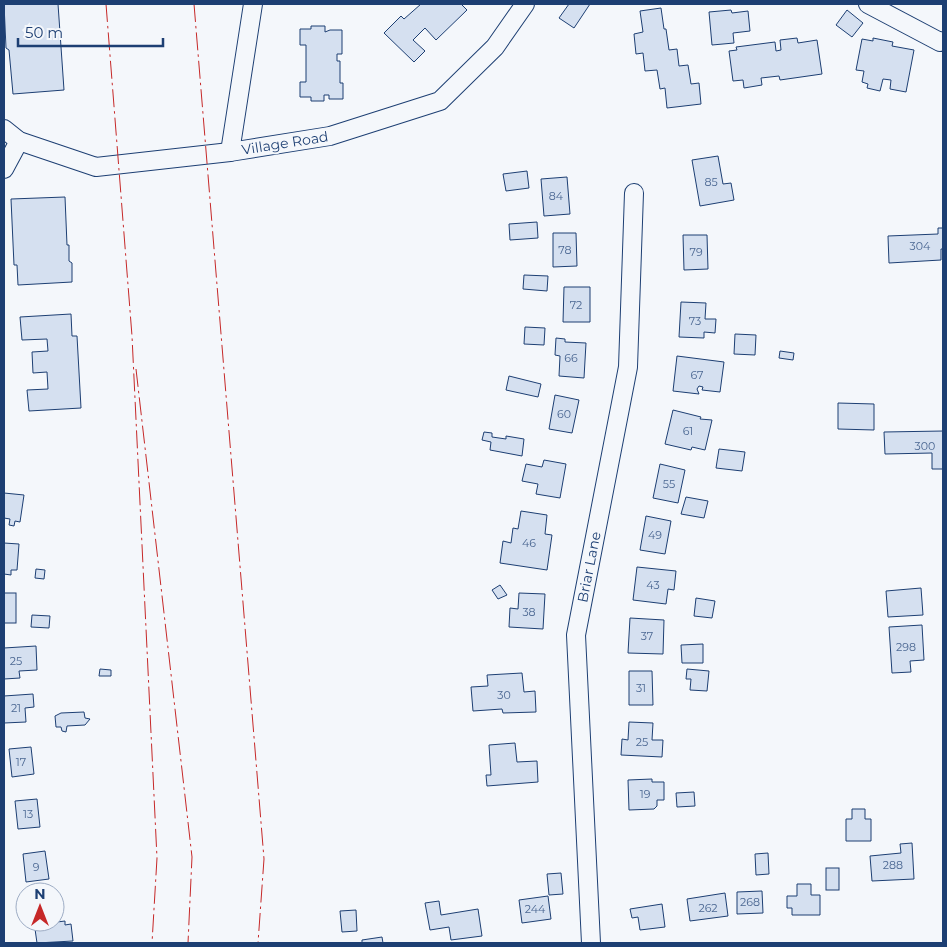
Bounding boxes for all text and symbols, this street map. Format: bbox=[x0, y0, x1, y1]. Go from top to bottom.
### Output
scale bar bbox=[18, 15, 162, 47]
text: 50 m bbox=[25, 23, 63, 42]
street label: Village Road bbox=[240, 127, 330, 159]
house number: 85 bbox=[704, 175, 718, 189]
house number: 84 bbox=[549, 189, 564, 203]
house number: 304 bbox=[910, 239, 931, 253]
house number: 78 bbox=[558, 243, 572, 257]
house number: 79 bbox=[689, 245, 703, 259]
house number: 72 bbox=[570, 298, 582, 312]
house number: 73 bbox=[689, 314, 701, 328]
house number: 66 bbox=[564, 351, 578, 365]
house number: 67 bbox=[690, 368, 704, 382]
house number: 60 bbox=[557, 407, 571, 421]
house number: 61 bbox=[683, 424, 693, 438]
house number: 300 bbox=[915, 439, 935, 453]
house number: 55 bbox=[663, 477, 675, 491]
house number: 49 bbox=[648, 528, 662, 542]
street label: Briar Lane bbox=[573, 530, 605, 604]
house number: 46 bbox=[522, 536, 536, 550]
house number: 43 bbox=[646, 578, 660, 592]
house number: 38 bbox=[522, 605, 536, 619]
house number: 37 bbox=[641, 629, 653, 643]
house number: 298 bbox=[896, 640, 916, 654]
house number: 25 bbox=[10, 654, 22, 668]
house number: 31 bbox=[636, 681, 646, 695]
house number: 30 bbox=[497, 688, 511, 702]
house number: 21 bbox=[11, 701, 21, 715]
house number: 25 bbox=[636, 735, 648, 749]
house number: 17 bbox=[16, 755, 26, 769]
house number: 19 bbox=[640, 787, 651, 801]
house number: 13 bbox=[23, 807, 33, 821]
house number: 288 bbox=[883, 858, 903, 872]
house number: 9 bbox=[33, 860, 40, 874]
north arrow bbox=[15, 882, 65, 932]
text: N bbox=[34, 885, 46, 903]
house number: 268 bbox=[740, 895, 760, 909]
house number: 262 bbox=[698, 901, 718, 915]
house number: 244 bbox=[525, 902, 546, 916]

